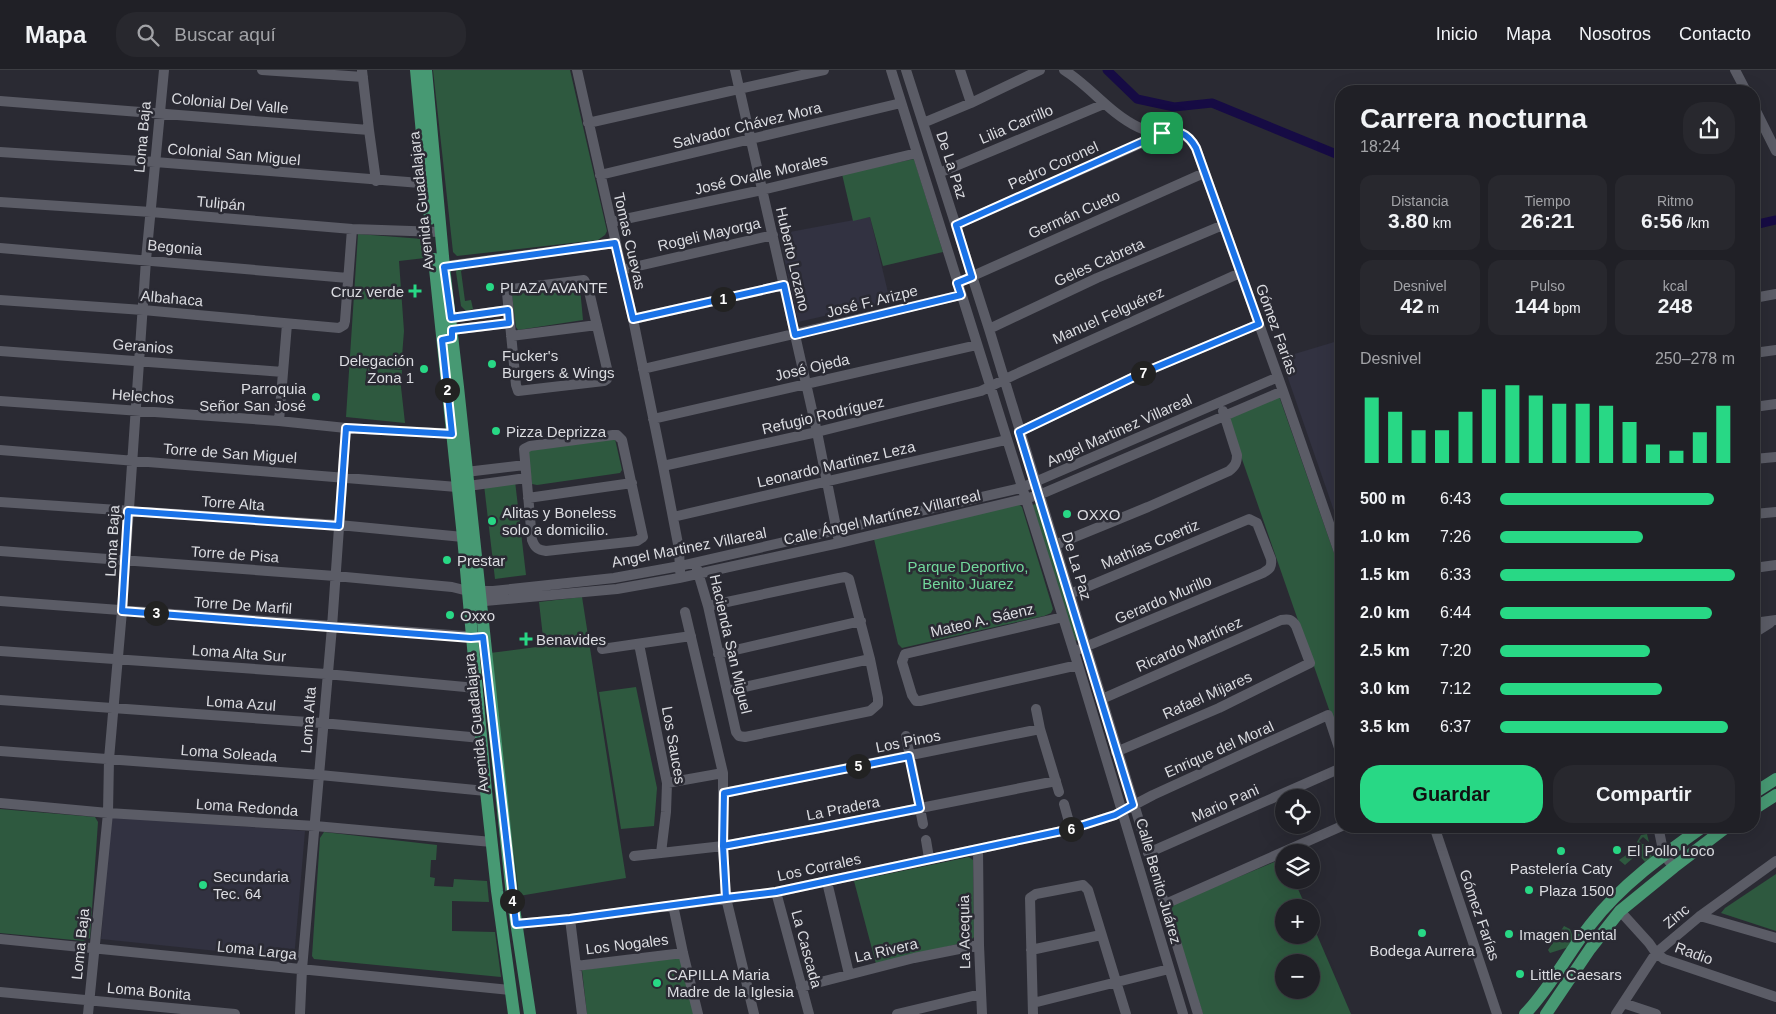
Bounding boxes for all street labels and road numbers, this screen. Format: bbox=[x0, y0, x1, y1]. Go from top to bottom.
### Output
street label: Colonial Del Valle bbox=[171, 89, 289, 117]
street label: Salvador Chávez Mora bbox=[671, 98, 824, 152]
street label: Loma Baja bbox=[130, 100, 154, 173]
street label: Lilia Carrillo bbox=[977, 101, 1055, 147]
street label: De La Paz bbox=[933, 129, 971, 201]
street label: Avenida Guadalajara bbox=[405, 130, 437, 271]
street label: Pedro Coronel bbox=[1005, 138, 1101, 192]
street label: Colonial San Miguel bbox=[167, 140, 301, 168]
street label: José Ovalle Morales bbox=[693, 150, 829, 198]
street label: Germán Cueto bbox=[1026, 186, 1122, 242]
street label: Tomas Cuevas bbox=[611, 191, 649, 291]
street label: Tulipán bbox=[196, 192, 246, 214]
street label: Huberto Lozano bbox=[773, 205, 813, 313]
street label: Rogeli Mayorga bbox=[656, 214, 763, 254]
street label: Geles Cabreta bbox=[1051, 234, 1147, 289]
street label: Begonia bbox=[147, 236, 204, 258]
street label: José F. Arizpe bbox=[825, 281, 919, 321]
street label: Gómez Farías bbox=[1253, 281, 1301, 377]
street label: Manuel Felguérez bbox=[1050, 283, 1166, 347]
street label: Albahaca bbox=[140, 287, 205, 309]
street label: Geranios bbox=[112, 335, 174, 357]
street label: José Ojeda bbox=[773, 350, 852, 384]
street label: Helechos bbox=[111, 385, 175, 407]
street label: Angel Martinez Villareal bbox=[1044, 390, 1194, 470]
street label: Refugio Rodríguez bbox=[760, 393, 886, 437]
street label: Leonardo Martinez Leza bbox=[755, 437, 917, 490]
street label: Torre de San Miguel bbox=[162, 440, 298, 466]
street label: Calle Ángel Martínez Villarreal bbox=[782, 486, 982, 548]
street label: Torre Alta bbox=[201, 492, 266, 514]
street label: Loma Baja bbox=[102, 504, 122, 577]
street label: Mathías Coertiz bbox=[1098, 516, 1202, 572]
street label: Angel Martinez Villareal bbox=[610, 524, 768, 570]
street label: De La Paz bbox=[1059, 530, 1095, 602]
street label: Torre de Pisa bbox=[190, 542, 280, 566]
street label: Gerardo Murillo bbox=[1112, 571, 1214, 627]
street label: Hacienda San Miguel bbox=[707, 573, 755, 715]
street label: Torre De Marfil bbox=[193, 593, 293, 617]
street label: Mateo A. Sáenz bbox=[928, 600, 1036, 640]
street label: Ricardo Martínez bbox=[1133, 613, 1245, 675]
street label: Loma Alta Sur bbox=[191, 641, 287, 665]
street label: Avenida Guadalajara bbox=[460, 652, 492, 793]
street label: Rafael Mijares bbox=[1160, 668, 1254, 722]
street label: Loma Alta bbox=[297, 685, 319, 754]
street label: Loma Azul bbox=[205, 692, 277, 714]
street label: Los Sauces bbox=[659, 705, 689, 785]
street label: Enrique del Moral bbox=[1162, 717, 1276, 781]
street label: Los Pinos bbox=[874, 726, 942, 756]
street label: Loma Soleada bbox=[180, 741, 278, 765]
street label: Mario Pani bbox=[1189, 781, 1261, 825]
street label: La Pradera bbox=[805, 792, 882, 823]
street label: Loma Redonda bbox=[195, 795, 299, 819]
street label: Calle Benito Juárez bbox=[1133, 816, 1185, 946]
street label: Los Corrales bbox=[776, 850, 862, 884]
street label: Gómez Farías bbox=[1456, 867, 1504, 963]
street label: La Acequia bbox=[955, 894, 973, 969]
street label: Zinc bbox=[1660, 900, 1693, 932]
street label: Loma Baja bbox=[68, 907, 92, 981]
street label: La Cascada bbox=[788, 908, 826, 990]
street label: Los Nogales bbox=[585, 930, 669, 958]
street label: La Rivera bbox=[853, 934, 920, 966]
street label: Loma Larga bbox=[216, 937, 298, 963]
street label: Radio bbox=[1673, 938, 1715, 968]
street label: Loma Bonita bbox=[106, 979, 192, 1003]

